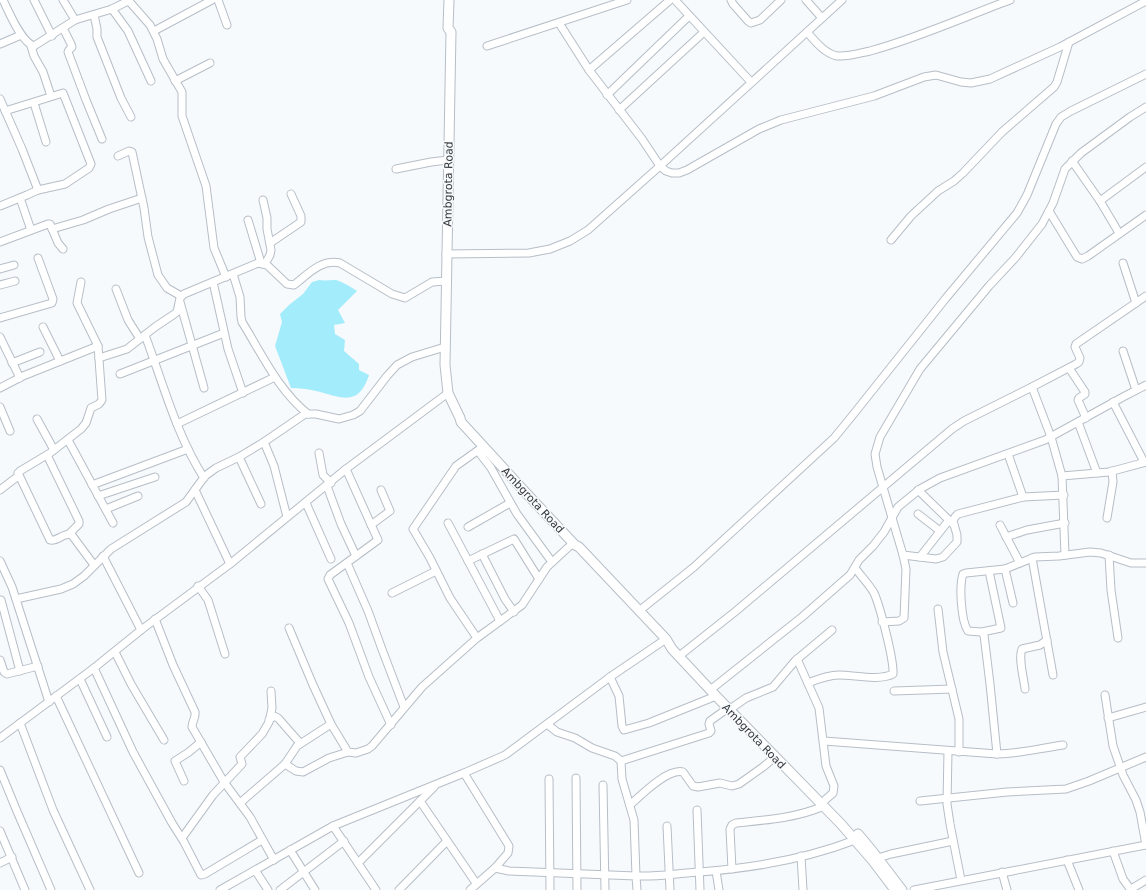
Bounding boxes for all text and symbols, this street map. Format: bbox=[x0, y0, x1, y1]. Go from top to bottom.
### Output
street label: Ambgrota Road bbox=[441, 141, 456, 227]
street label: Ambgrota Road bbox=[499, 465, 567, 536]
street label: Ambgrota Road bbox=[719, 701, 788, 772]

